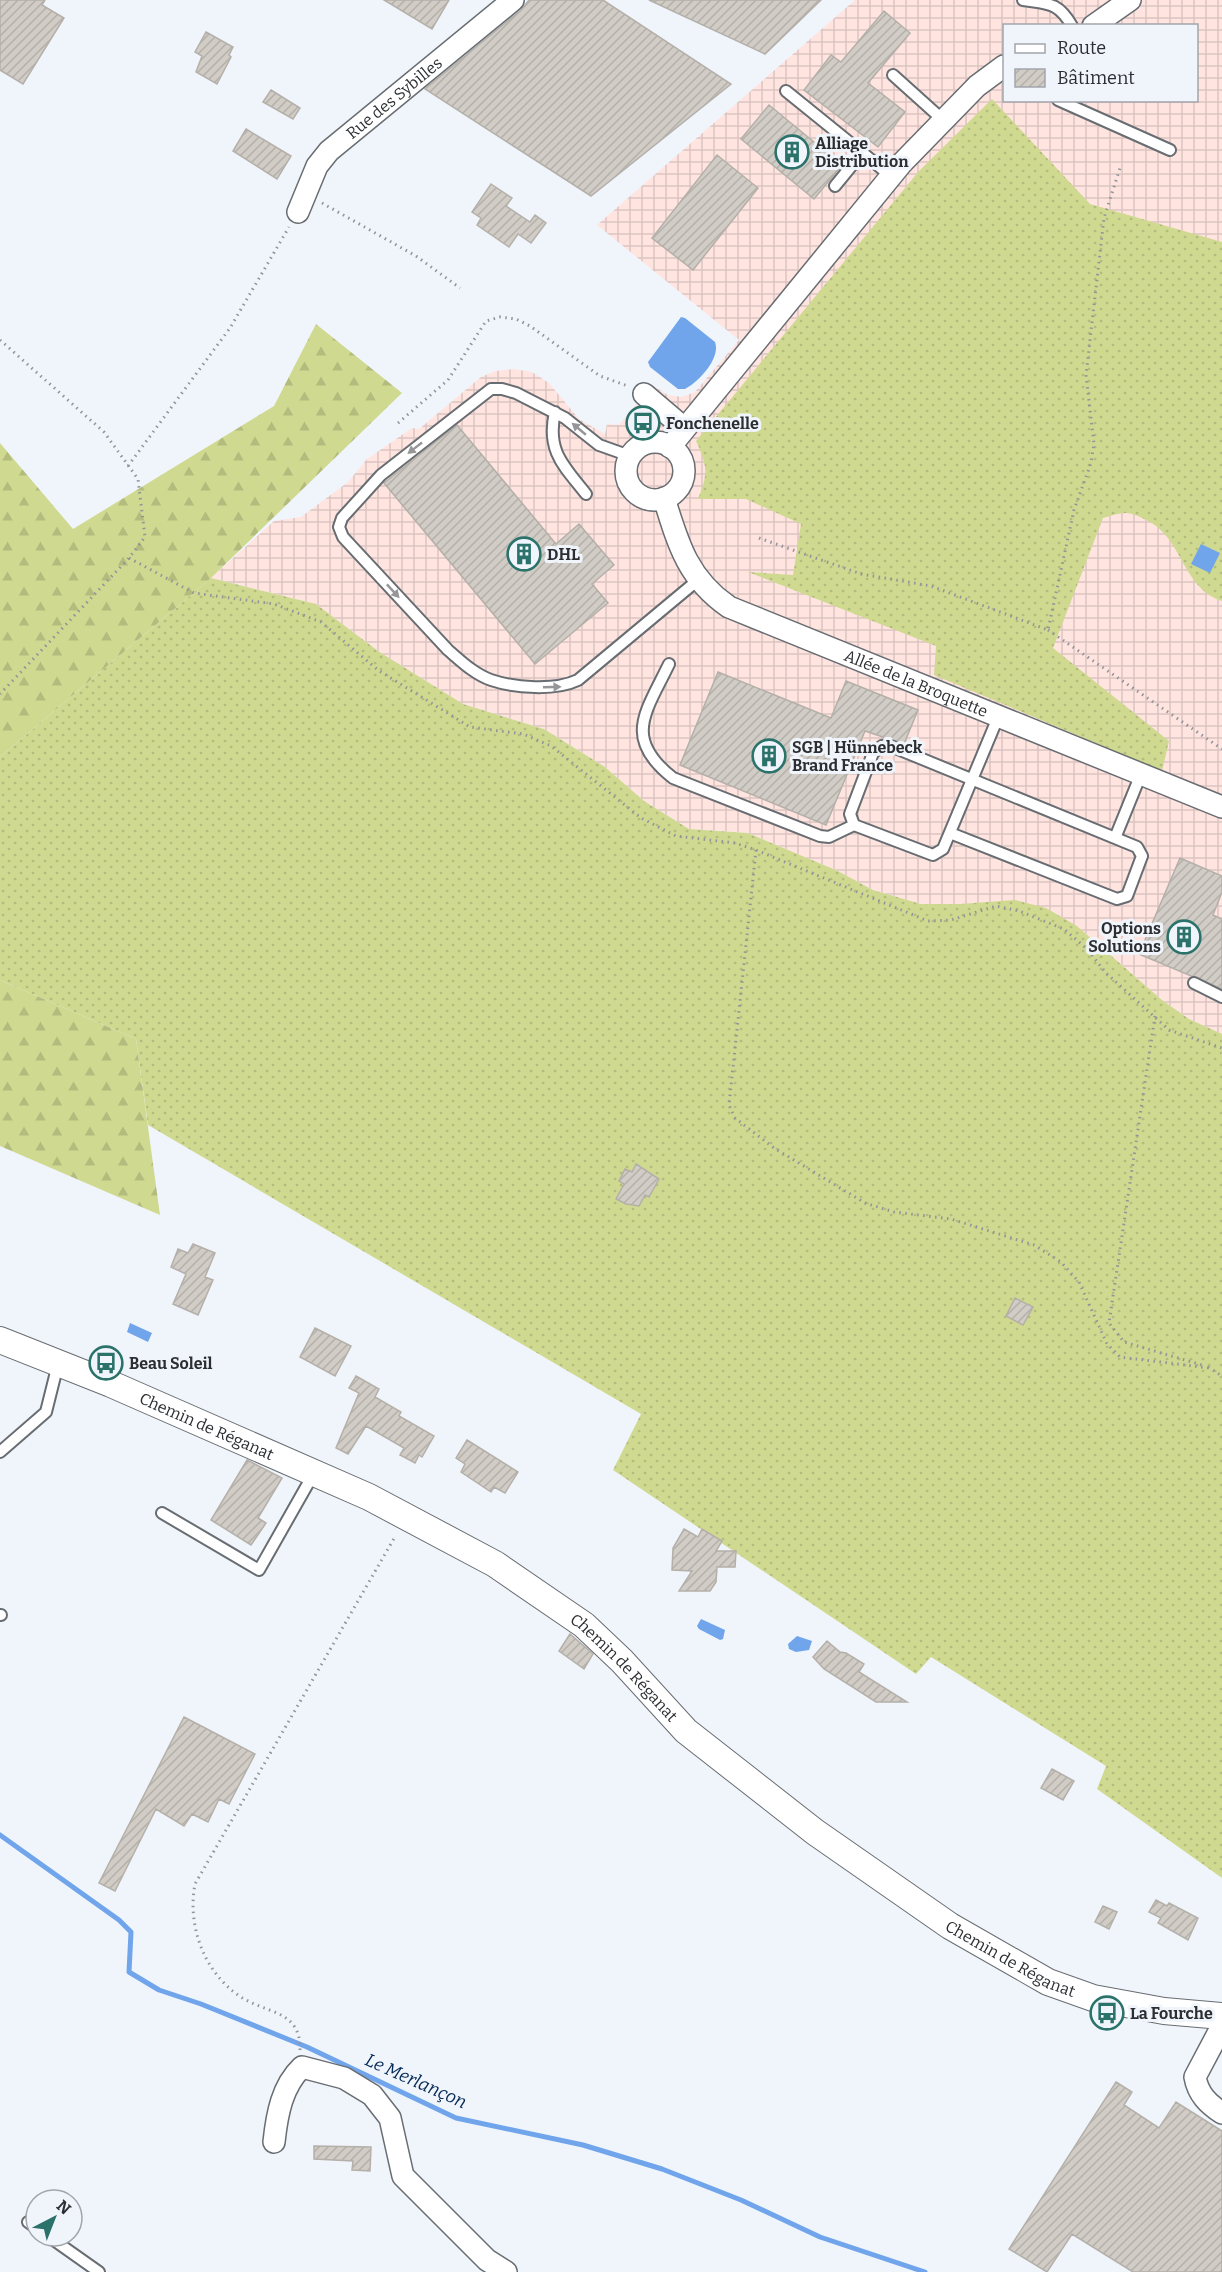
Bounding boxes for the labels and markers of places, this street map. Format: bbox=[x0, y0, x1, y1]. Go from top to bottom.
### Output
building icon: Alliage Distribution bbox=[774, 134, 810, 170]
place label: Alliage Distribution bbox=[815, 134, 909, 171]
bus stop icon: Fonchenelle bbox=[625, 405, 661, 441]
place label: Fonchenelle bbox=[666, 414, 759, 433]
building icon: DHL bbox=[506, 536, 542, 572]
place label: DHL bbox=[547, 545, 580, 564]
building icon: SGB | Hünnebeck Brand France bbox=[751, 738, 787, 774]
place label: SGB | Hünnebeck Brand France bbox=[792, 738, 923, 775]
place label: Options Solutions bbox=[1088, 919, 1161, 956]
building icon: Options Solutions bbox=[1166, 919, 1202, 955]
bus stop icon: Beau Soleil bbox=[88, 1345, 124, 1381]
place label: Beau Soleil bbox=[129, 1354, 213, 1373]
bus stop icon: La Fourche bbox=[1089, 1995, 1125, 2031]
place label: La Fourche bbox=[1130, 2004, 1213, 2023]

